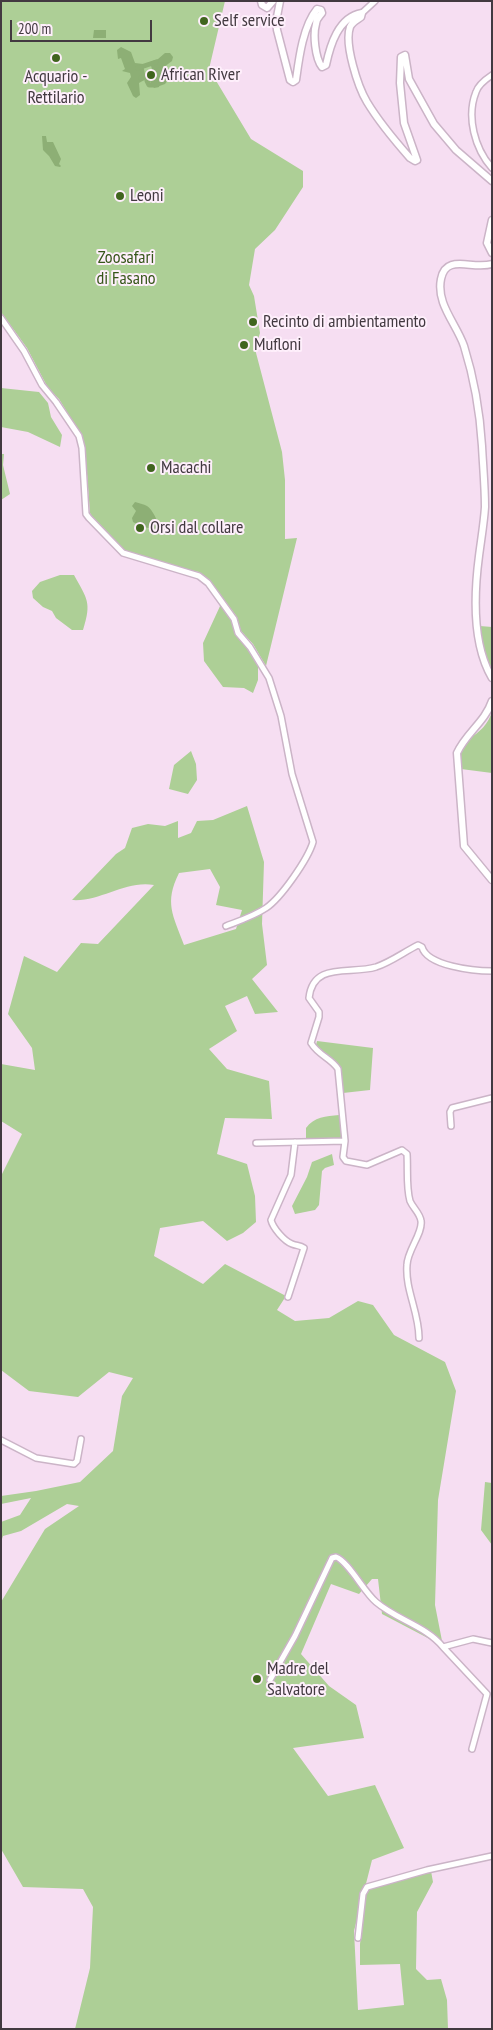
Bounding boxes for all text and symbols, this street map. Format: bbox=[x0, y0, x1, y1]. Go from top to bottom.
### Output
scale bar bbox=[12, 10, 155, 42]
place label: Self service bbox=[214, 10, 285, 32]
marker: Self service bbox=[198, 15, 210, 27]
text: 200 m bbox=[18, 19, 51, 38]
marker: Acquario - Rettilario bbox=[50, 52, 62, 64]
place label: African River bbox=[161, 64, 240, 86]
place label: Acquario - Rettilario bbox=[25, 66, 87, 108]
marker: African River bbox=[145, 69, 157, 81]
place label: Leoni bbox=[130, 185, 164, 207]
marker: Leoni bbox=[114, 190, 126, 202]
park label: Zoosafari di Fasano bbox=[96, 247, 156, 290]
place label: Recinto di ambientamento bbox=[263, 311, 426, 333]
marker: Recinto di ambientamento bbox=[247, 316, 259, 328]
place label: Mufloni bbox=[254, 334, 301, 356]
marker: Mufloni bbox=[238, 339, 250, 351]
place label: Macachi bbox=[161, 457, 212, 479]
marker: Macachi bbox=[145, 462, 157, 474]
place label: Orsi dal collare bbox=[150, 517, 243, 539]
marker: Orsi dal collare bbox=[134, 522, 146, 534]
place label: Madre del Salvatore bbox=[267, 1658, 329, 1700]
marker: Madre del Salvatore bbox=[251, 1673, 263, 1685]

